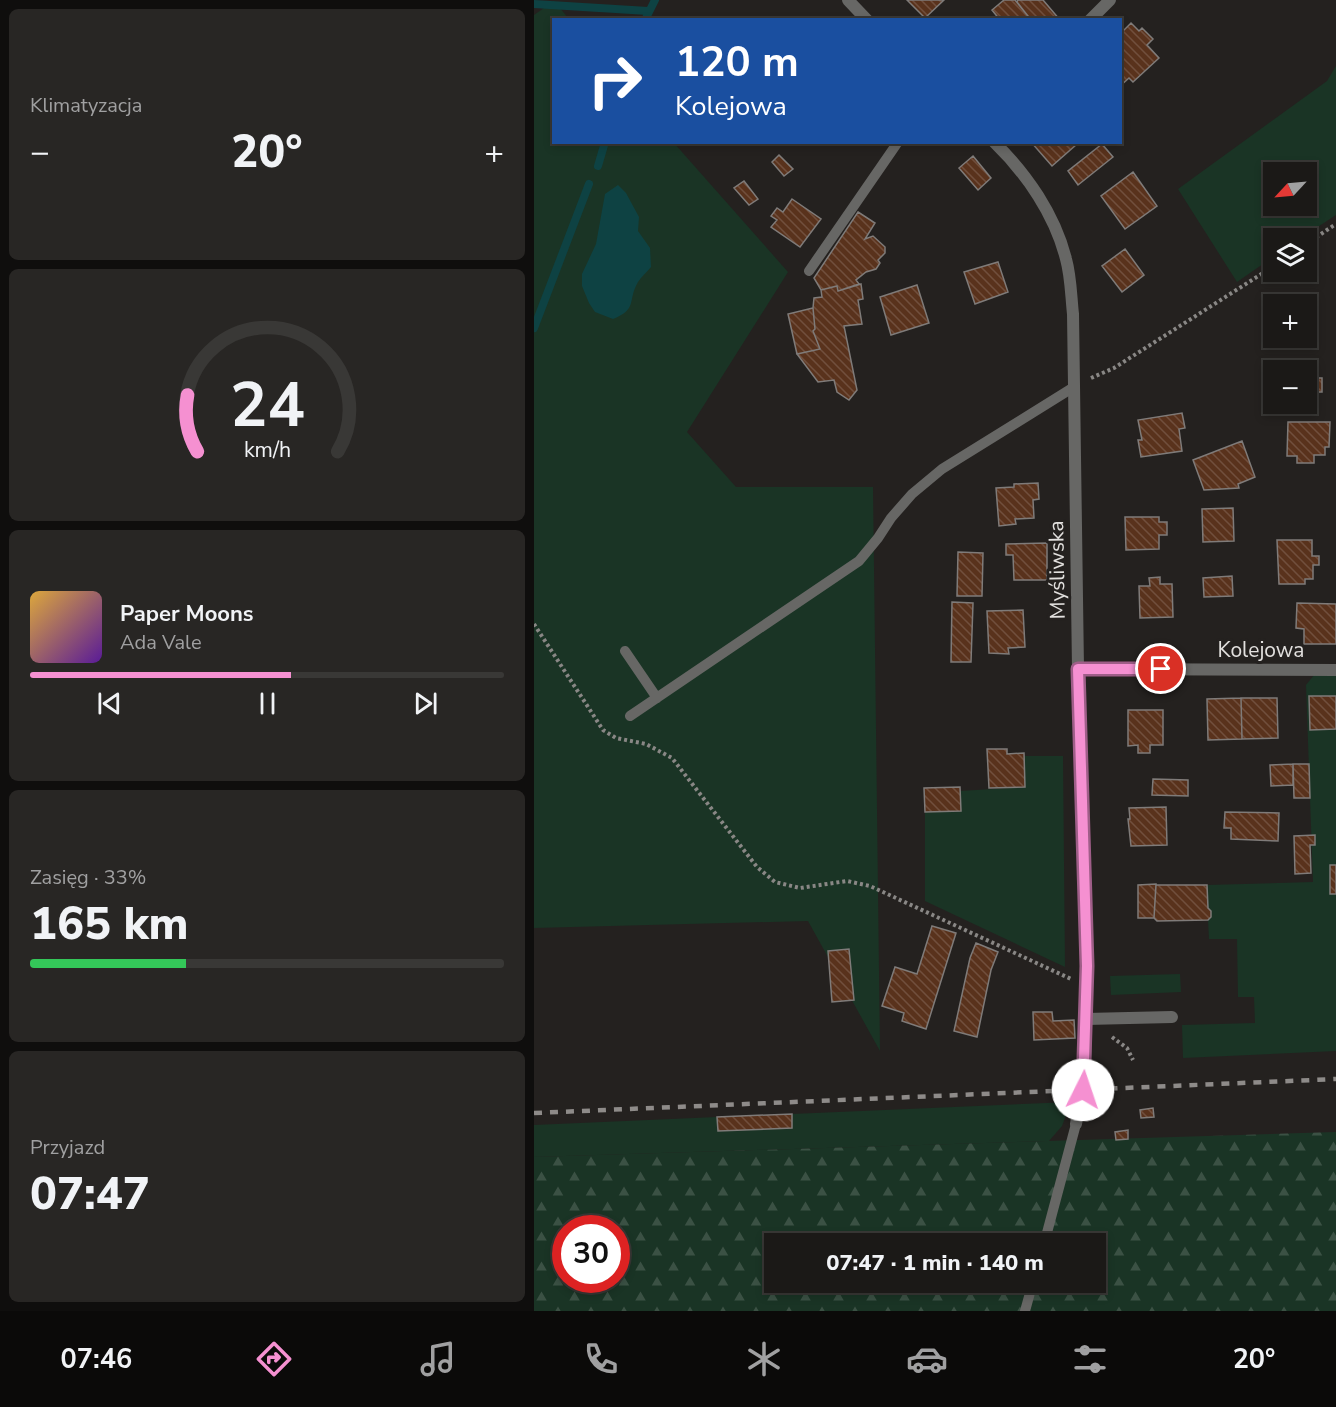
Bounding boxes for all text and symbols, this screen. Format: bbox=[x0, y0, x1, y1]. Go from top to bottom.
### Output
text: 120 m bbox=[675, 34, 799, 91]
icon: right bbox=[576, 42, 654, 120]
text: Kolejowa bbox=[675, 88, 787, 125]
text: Klimatyzacja bbox=[30, 92, 142, 119]
text: 20° bbox=[231, 122, 303, 183]
text: − bbox=[30, 130, 50, 175]
text: + bbox=[484, 130, 504, 175]
north arrow bbox=[1263, 162, 1317, 216]
map controls bbox=[1263, 162, 1317, 414]
button: layers bbox=[1263, 228, 1317, 282]
button: + bbox=[1263, 294, 1317, 348]
button: − bbox=[1263, 360, 1317, 414]
text: 24 bbox=[230, 363, 304, 448]
text: km/h bbox=[243, 436, 291, 466]
street label: Myśliwska bbox=[1042, 520, 1072, 620]
text: Paper Moons bbox=[120, 599, 254, 629]
text: Ada Vale bbox=[120, 629, 202, 656]
street label: Kolejowa bbox=[1218, 636, 1304, 664]
pin bbox=[1135, 643, 1186, 694]
icon: arrive bbox=[1144, 652, 1177, 685]
icon: previous bbox=[93, 687, 126, 720]
icon: pause bbox=[251, 687, 284, 720]
icon: next bbox=[409, 687, 442, 720]
text: Zasięg · 33% bbox=[30, 864, 146, 891]
text: 165 km bbox=[30, 894, 189, 955]
position arrow bbox=[1051, 1058, 1115, 1122]
text: Przyjazd bbox=[30, 1134, 105, 1161]
text: 07:47 bbox=[30, 1164, 150, 1225]
speed limit sign: 30 bbox=[552, 1215, 630, 1293]
text: 07:47 · 1 min · 140 m bbox=[826, 1248, 1044, 1278]
icon: directions bbox=[253, 1338, 295, 1380]
icon: music bbox=[417, 1338, 459, 1380]
icon: phone bbox=[580, 1338, 622, 1380]
icon: climate bbox=[743, 1338, 785, 1380]
icon: car bbox=[906, 1338, 948, 1380]
icon: filters bbox=[1069, 1338, 1111, 1380]
text: 07:46 bbox=[61, 1341, 132, 1378]
text: 20° bbox=[1233, 1341, 1275, 1378]

